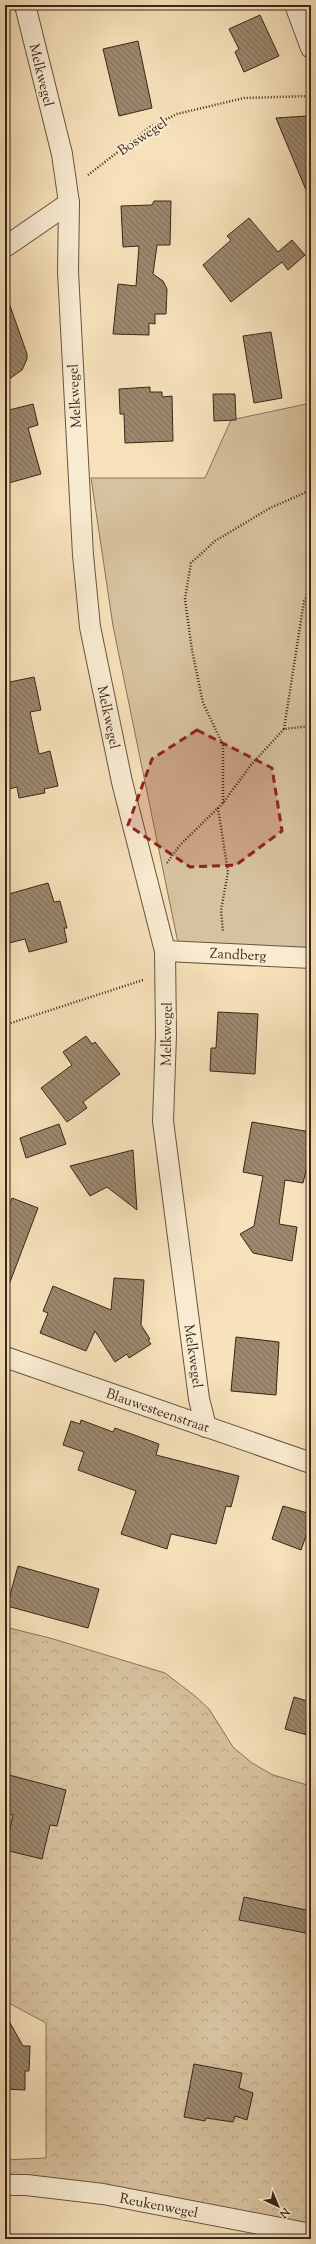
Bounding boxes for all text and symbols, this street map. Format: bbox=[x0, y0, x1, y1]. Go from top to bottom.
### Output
street label: Melkwegel bbox=[23, 42, 58, 109]
street label: Boswegel bbox=[114, 114, 172, 162]
street label: Melkwegel bbox=[64, 363, 88, 428]
street label: Melkwegel bbox=[91, 684, 124, 751]
street label: Zandberg bbox=[209, 945, 267, 967]
street label: Melkwegel bbox=[157, 1002, 179, 1066]
street label: Melkwegel bbox=[178, 1323, 206, 1390]
street label: Blauwesteenstraat bbox=[103, 1385, 212, 1439]
north arrow bbox=[258, 2186, 298, 2226]
street label: Reukenwegel bbox=[118, 2190, 200, 2224]
text: N bbox=[275, 2203, 294, 2221]

